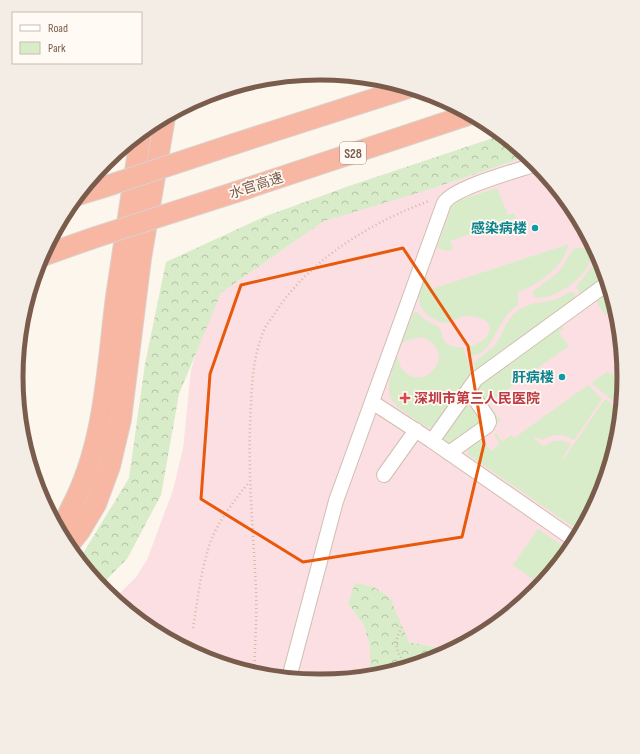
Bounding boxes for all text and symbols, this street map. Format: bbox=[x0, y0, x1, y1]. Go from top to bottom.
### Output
legend bbox=[12, 12, 142, 64]
text: Road bbox=[48, 21, 68, 36]
text: Park bbox=[48, 41, 66, 56]
road number: S28 bbox=[340, 142, 366, 164]
street label: 水官高速 bbox=[227, 169, 285, 202]
place label: 感染病楼 bbox=[471, 220, 527, 237]
marker: 感染病楼 bbox=[530, 223, 540, 233]
place label: 肝病楼 bbox=[512, 369, 554, 386]
marker: 肝病楼 bbox=[557, 372, 567, 382]
place label: 深圳市第三人民医院 bbox=[414, 390, 540, 407]
marker: 深圳市第三人民医院 bbox=[399, 392, 411, 404]

